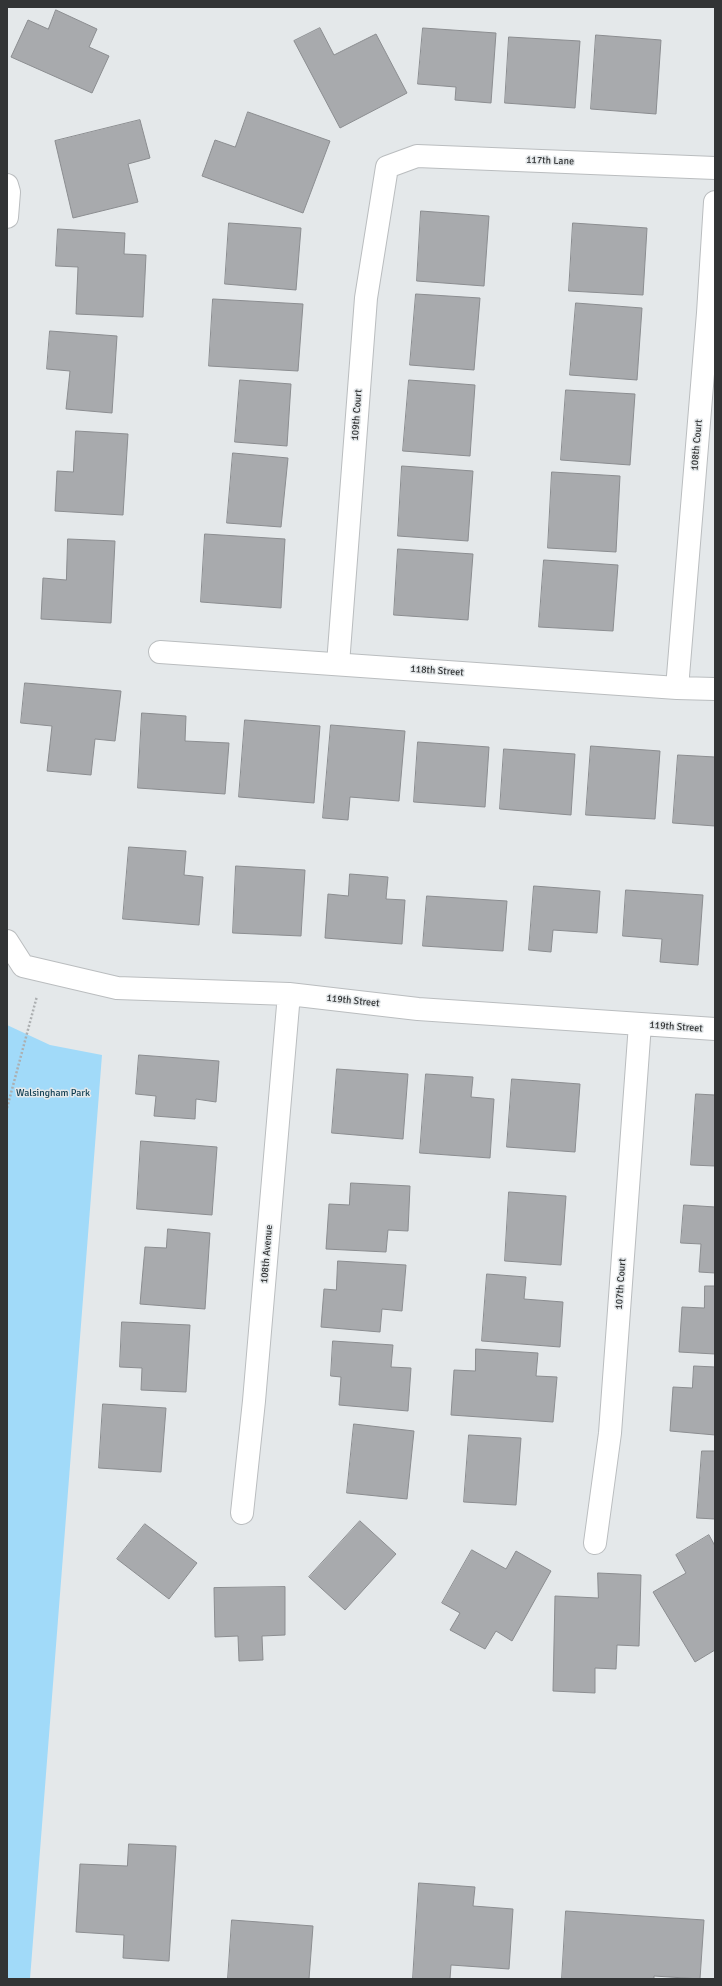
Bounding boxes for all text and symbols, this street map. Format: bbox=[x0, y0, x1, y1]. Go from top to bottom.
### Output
street label: 117th Lane bbox=[526, 154, 574, 168]
street label: 109th Court bbox=[349, 389, 365, 441]
street label: 108th Court bbox=[689, 419, 705, 471]
street label: 118th Street bbox=[410, 663, 464, 679]
street label: 119th Street bbox=[326, 992, 380, 1010]
street label: 119th Street bbox=[649, 1019, 703, 1035]
park label: Walsingham Park bbox=[16, 1087, 90, 1099]
street label: 108th Avenue bbox=[258, 1224, 276, 1284]
street label: 107th Court bbox=[613, 1258, 629, 1310]

